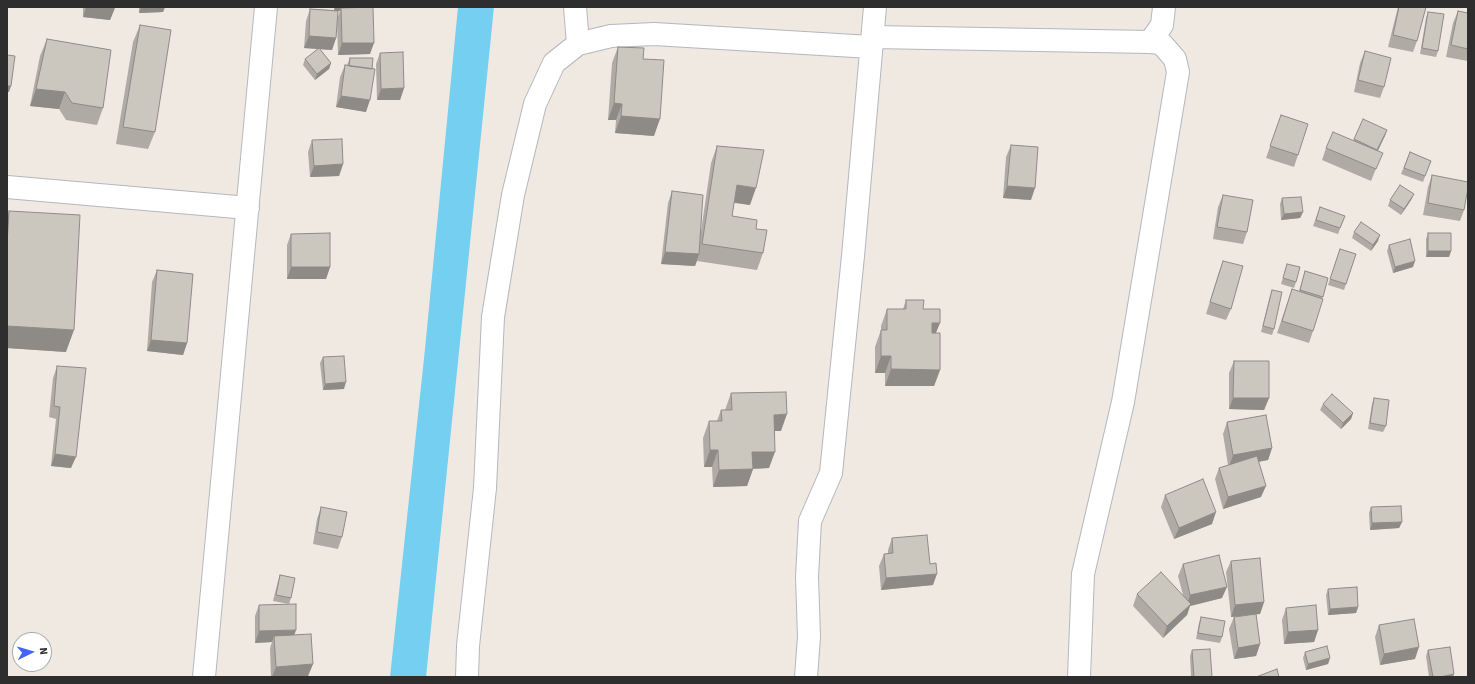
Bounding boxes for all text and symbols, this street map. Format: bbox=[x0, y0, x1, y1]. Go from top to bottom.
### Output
north arrow bbox=[12, 632, 52, 672]
text: N bbox=[36, 647, 51, 655]

